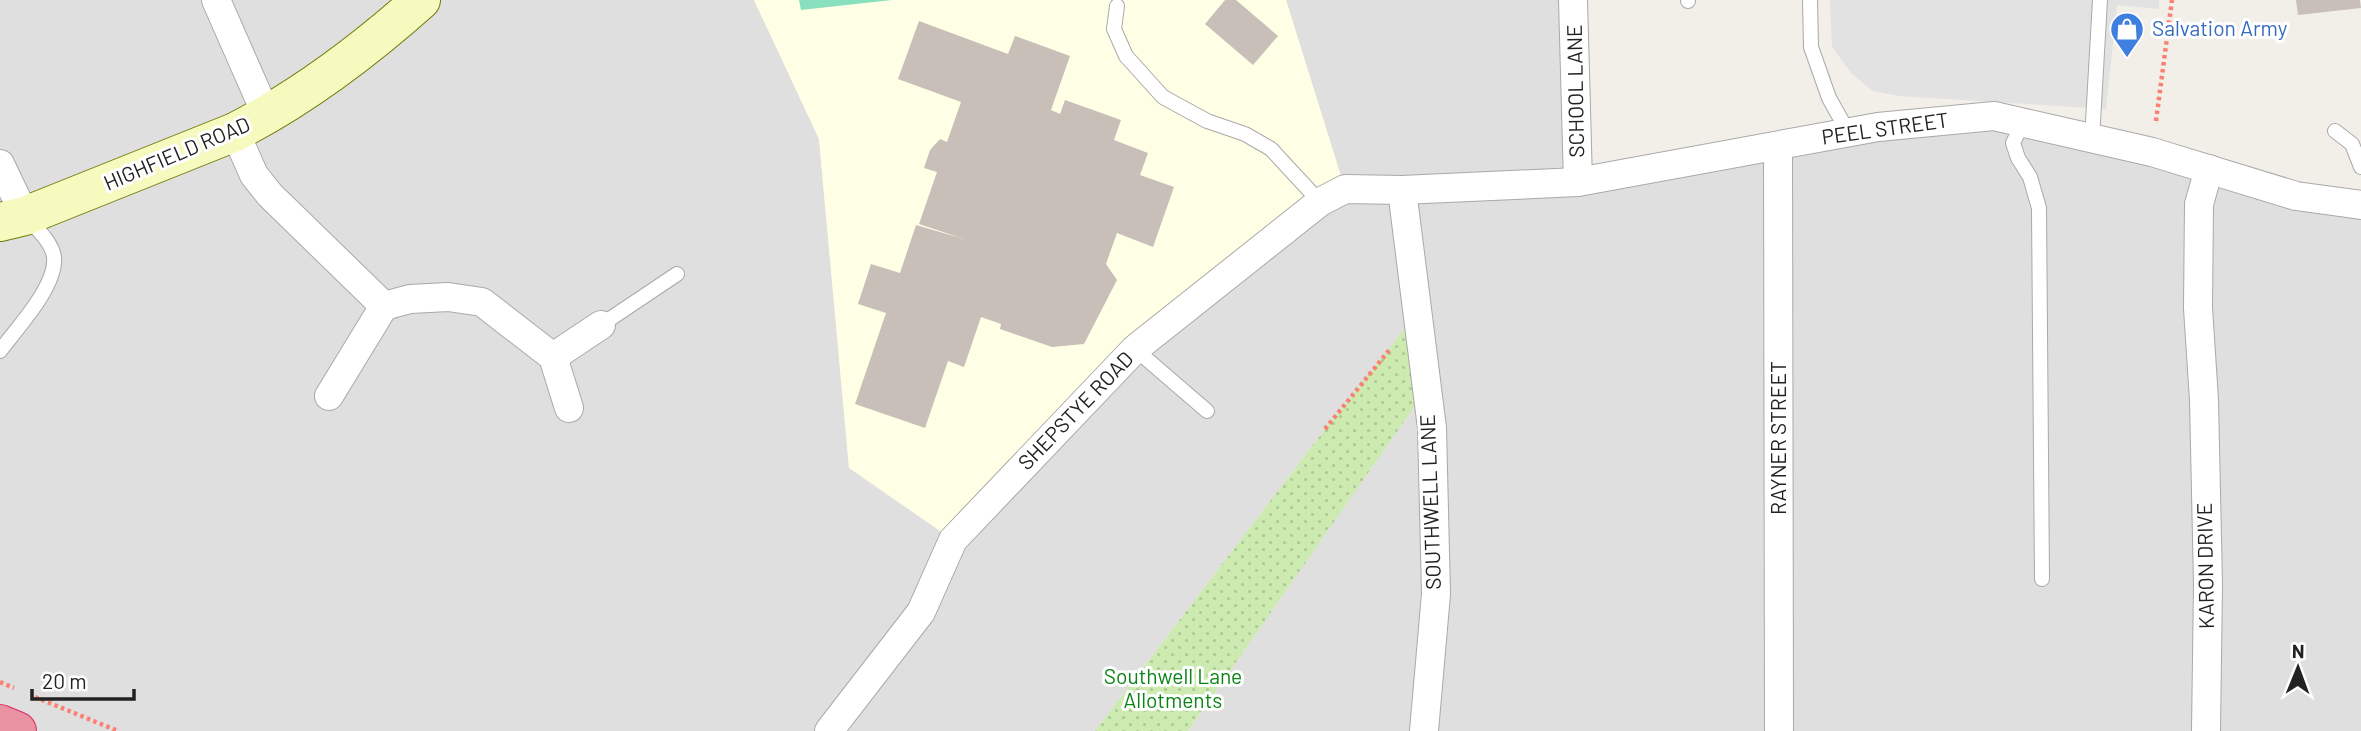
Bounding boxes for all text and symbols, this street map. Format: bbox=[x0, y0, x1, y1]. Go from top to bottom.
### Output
shop icon: Salvation Army bbox=[2108, 10, 2146, 59]
place label: Salvation Army bbox=[2152, 15, 2288, 40]
street label: SCHOOL LANE bbox=[1561, 24, 1588, 158]
street label: PEEL STREET bbox=[1820, 106, 1950, 149]
street label: HIGHFIELD ROAD bbox=[99, 111, 253, 195]
street label: SHEPSTYE ROAD bbox=[1012, 346, 1138, 474]
street label: RAYNER STREET bbox=[1765, 361, 1790, 515]
street label: SOUTHWELL LANE bbox=[1414, 414, 1445, 590]
street label: KARON DRIVE bbox=[2191, 503, 2218, 629]
north arrow bbox=[2263, 633, 2333, 703]
text: N bbox=[2292, 639, 2305, 662]
scale bar bbox=[32, 658, 133, 702]
park label: Southwell Lane Allotments bbox=[1104, 663, 1242, 712]
text: 20 m bbox=[42, 668, 87, 693]

